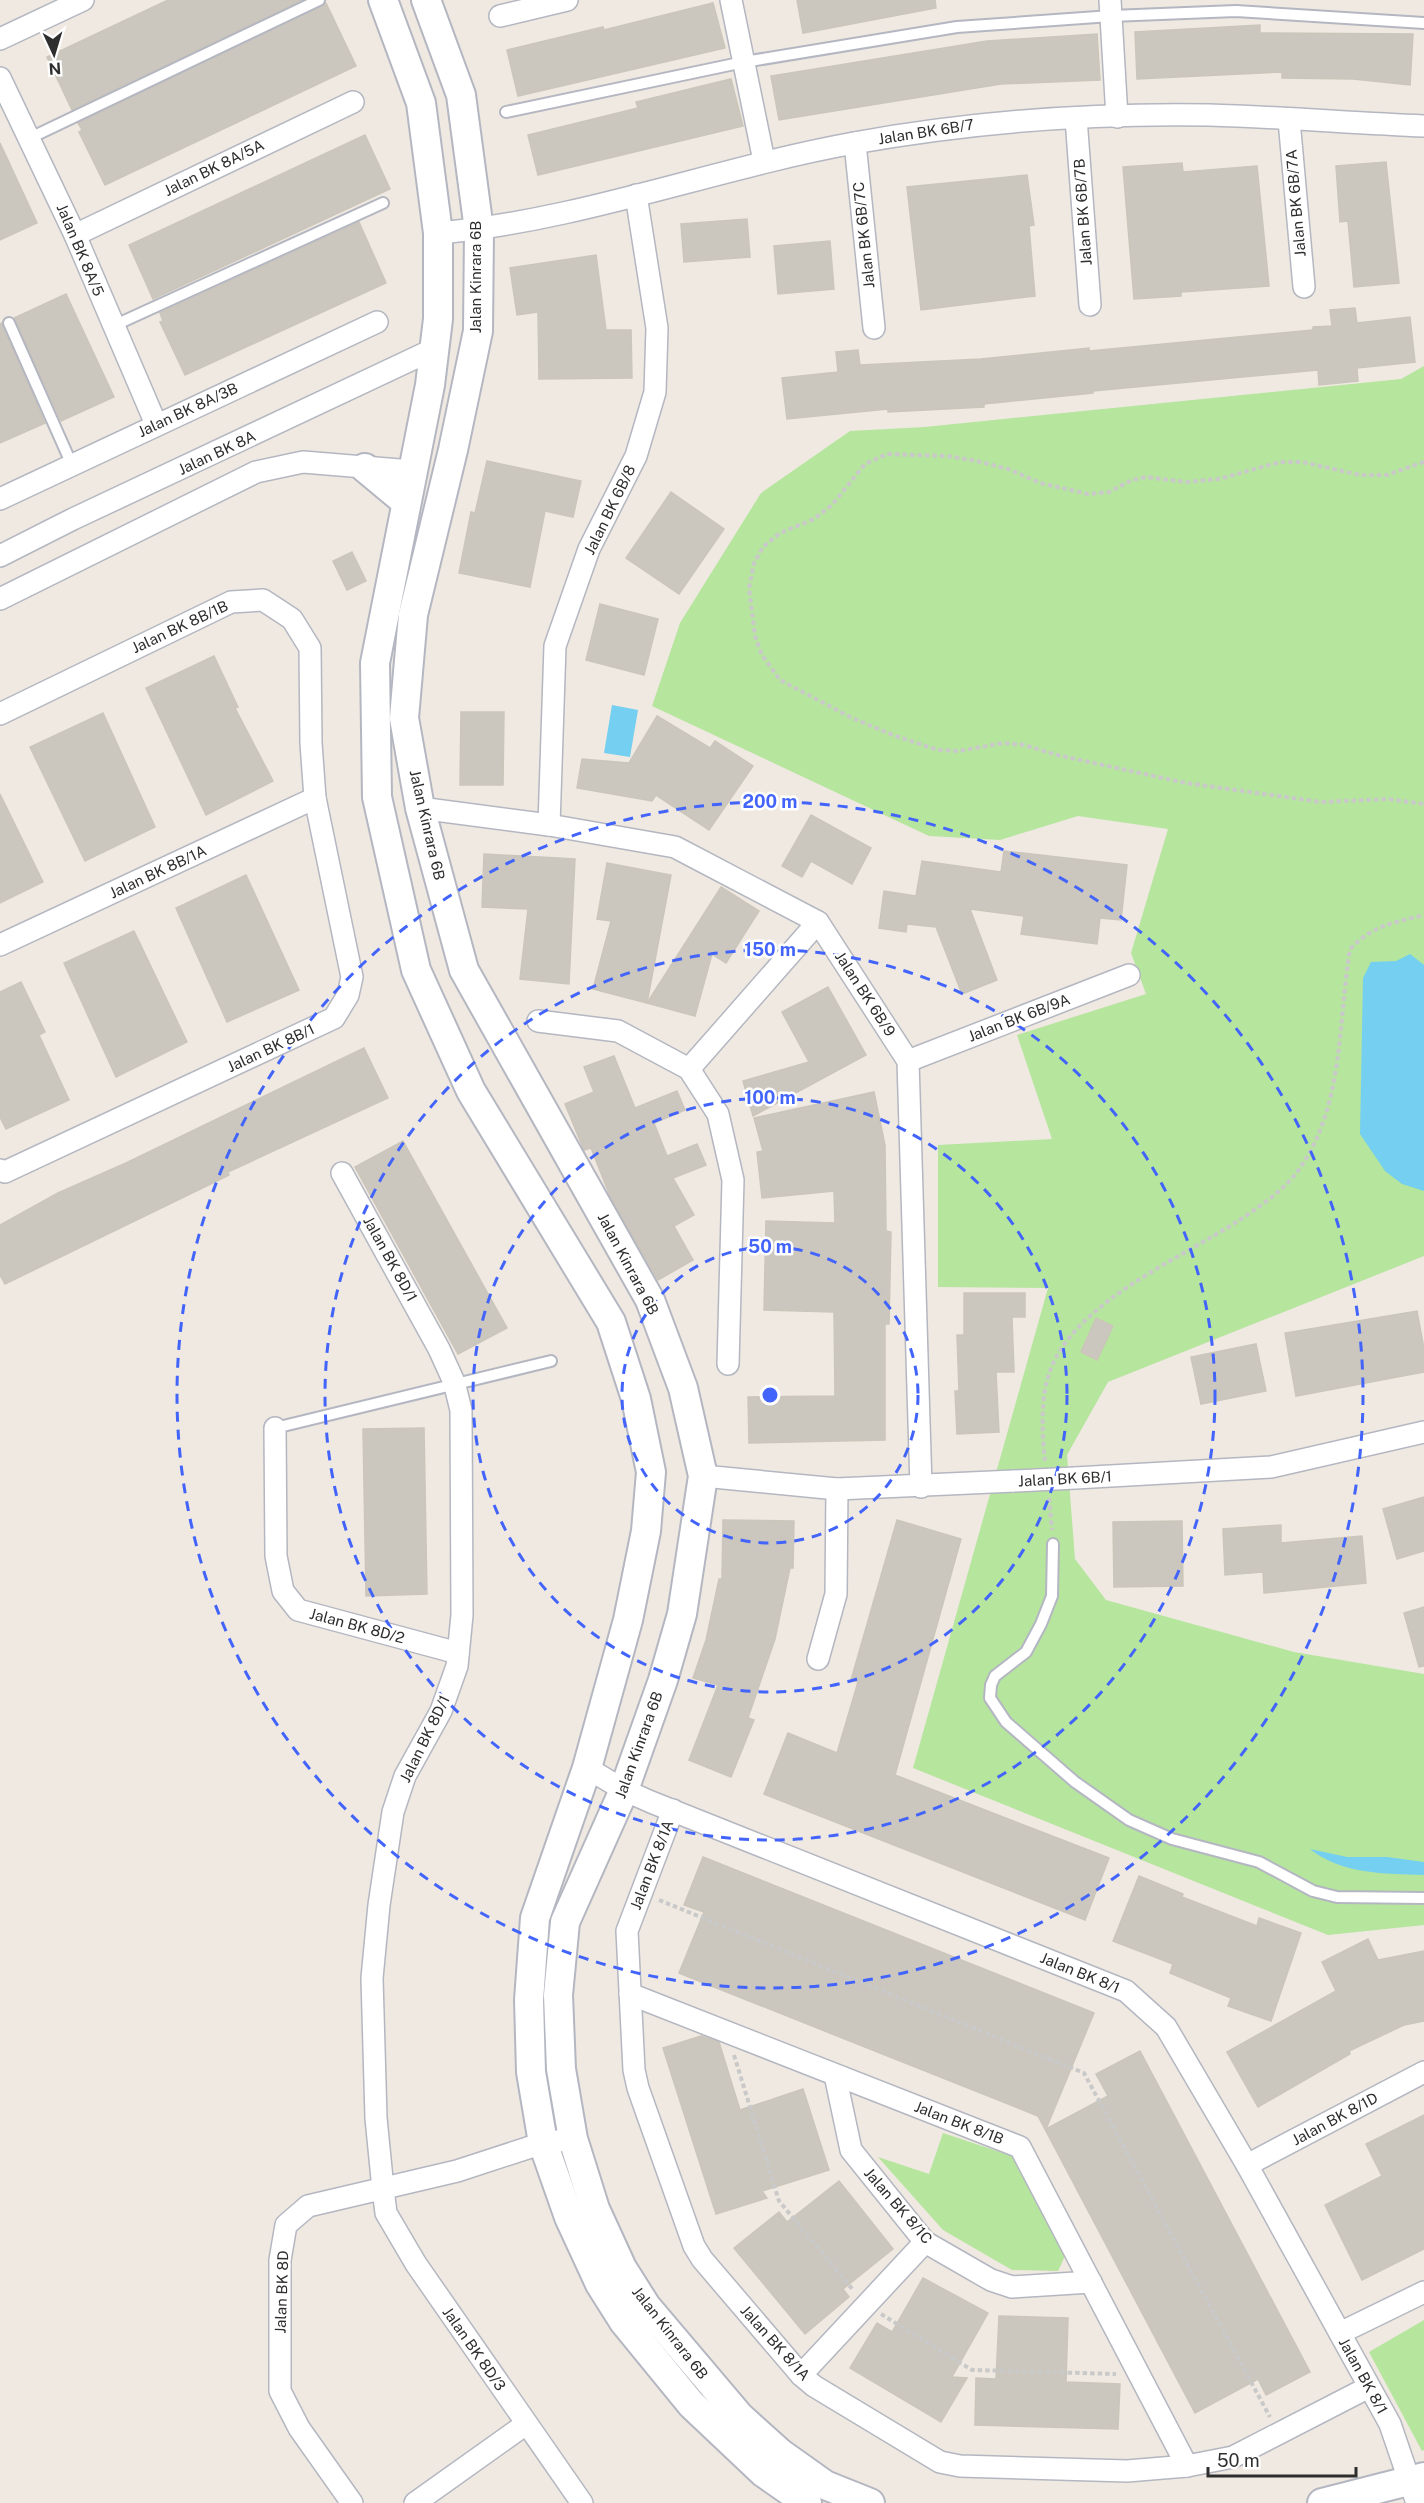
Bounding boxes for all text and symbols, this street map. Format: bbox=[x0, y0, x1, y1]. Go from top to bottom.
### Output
north arrow bbox=[24, 24, 84, 84]
text: N bbox=[48, 59, 62, 78]
street label: Jalan BK 6B/7 bbox=[877, 116, 975, 147]
street label: Jalan BK 8A/5A bbox=[161, 136, 267, 199]
street label: Jalan BK 6B/7A bbox=[1282, 148, 1309, 257]
street label: Jalan BK 6B/7B bbox=[1070, 158, 1095, 266]
street label: Jalan BK 6B/7C bbox=[849, 181, 878, 289]
street label: Jalan BK 8A/5 bbox=[53, 201, 108, 298]
street label: Jalan Kinrara 6B bbox=[467, 221, 484, 333]
street label: Jalan BK 8A/3B bbox=[135, 379, 240, 440]
street label: Jalan BK 8A bbox=[175, 427, 259, 478]
street label: Jalan BK 6B/8 bbox=[581, 462, 639, 557]
street label: Jalan BK 8B/1B bbox=[129, 597, 231, 656]
street label: Jalan Kinrara 6B bbox=[407, 768, 448, 882]
text: 200 m bbox=[743, 791, 797, 812]
street label: Jalan BK 8B/1A bbox=[107, 842, 209, 901]
text: 150 m bbox=[744, 939, 796, 960]
street label: Jalan BK 6B/9 bbox=[832, 948, 899, 1039]
street label: Jalan BK 6B/9A bbox=[965, 990, 1073, 1045]
street label: Jalan BK 8B/1 bbox=[224, 1020, 317, 1075]
text: 100 m bbox=[744, 1087, 796, 1108]
street label: Jalan Kinrara 6B bbox=[594, 1210, 662, 1318]
street label: Jalan BK 8D/1 bbox=[360, 1213, 421, 1304]
text: 50 m bbox=[748, 1236, 792, 1257]
centre of rings bbox=[760, 1385, 780, 1405]
street label: Jalan BK 6B/1 bbox=[1018, 1468, 1112, 1489]
street label: Jalan BK 8D/2 bbox=[308, 1605, 406, 1646]
street label: Jalan Kinrara 6B bbox=[611, 1689, 666, 1801]
street label: Jalan BK 8D/1 bbox=[396, 1692, 453, 1785]
street label: Jalan BK 8/1A bbox=[627, 1817, 677, 1912]
street label: Jalan BK 8/1 bbox=[1038, 1949, 1122, 1996]
street label: Jalan BK 8/1D bbox=[1289, 2089, 1381, 2148]
street label: Jalan BK 8/1B bbox=[912, 2098, 1006, 2147]
street label: Jalan BK 8/1C bbox=[861, 2164, 936, 2247]
street label: Jalan BK 8D bbox=[272, 2250, 291, 2334]
street label: Jalan Kinrara 6B bbox=[629, 2283, 712, 2382]
street label: Jalan BK 8/1A bbox=[737, 2302, 814, 2384]
street label: Jalan BK 8D/3 bbox=[439, 2304, 509, 2394]
street label: Jalan BK 8/1 bbox=[1336, 2335, 1391, 2417]
scale bar bbox=[1208, 2440, 1356, 2478]
text: 50 m bbox=[1217, 2450, 1260, 2471]

